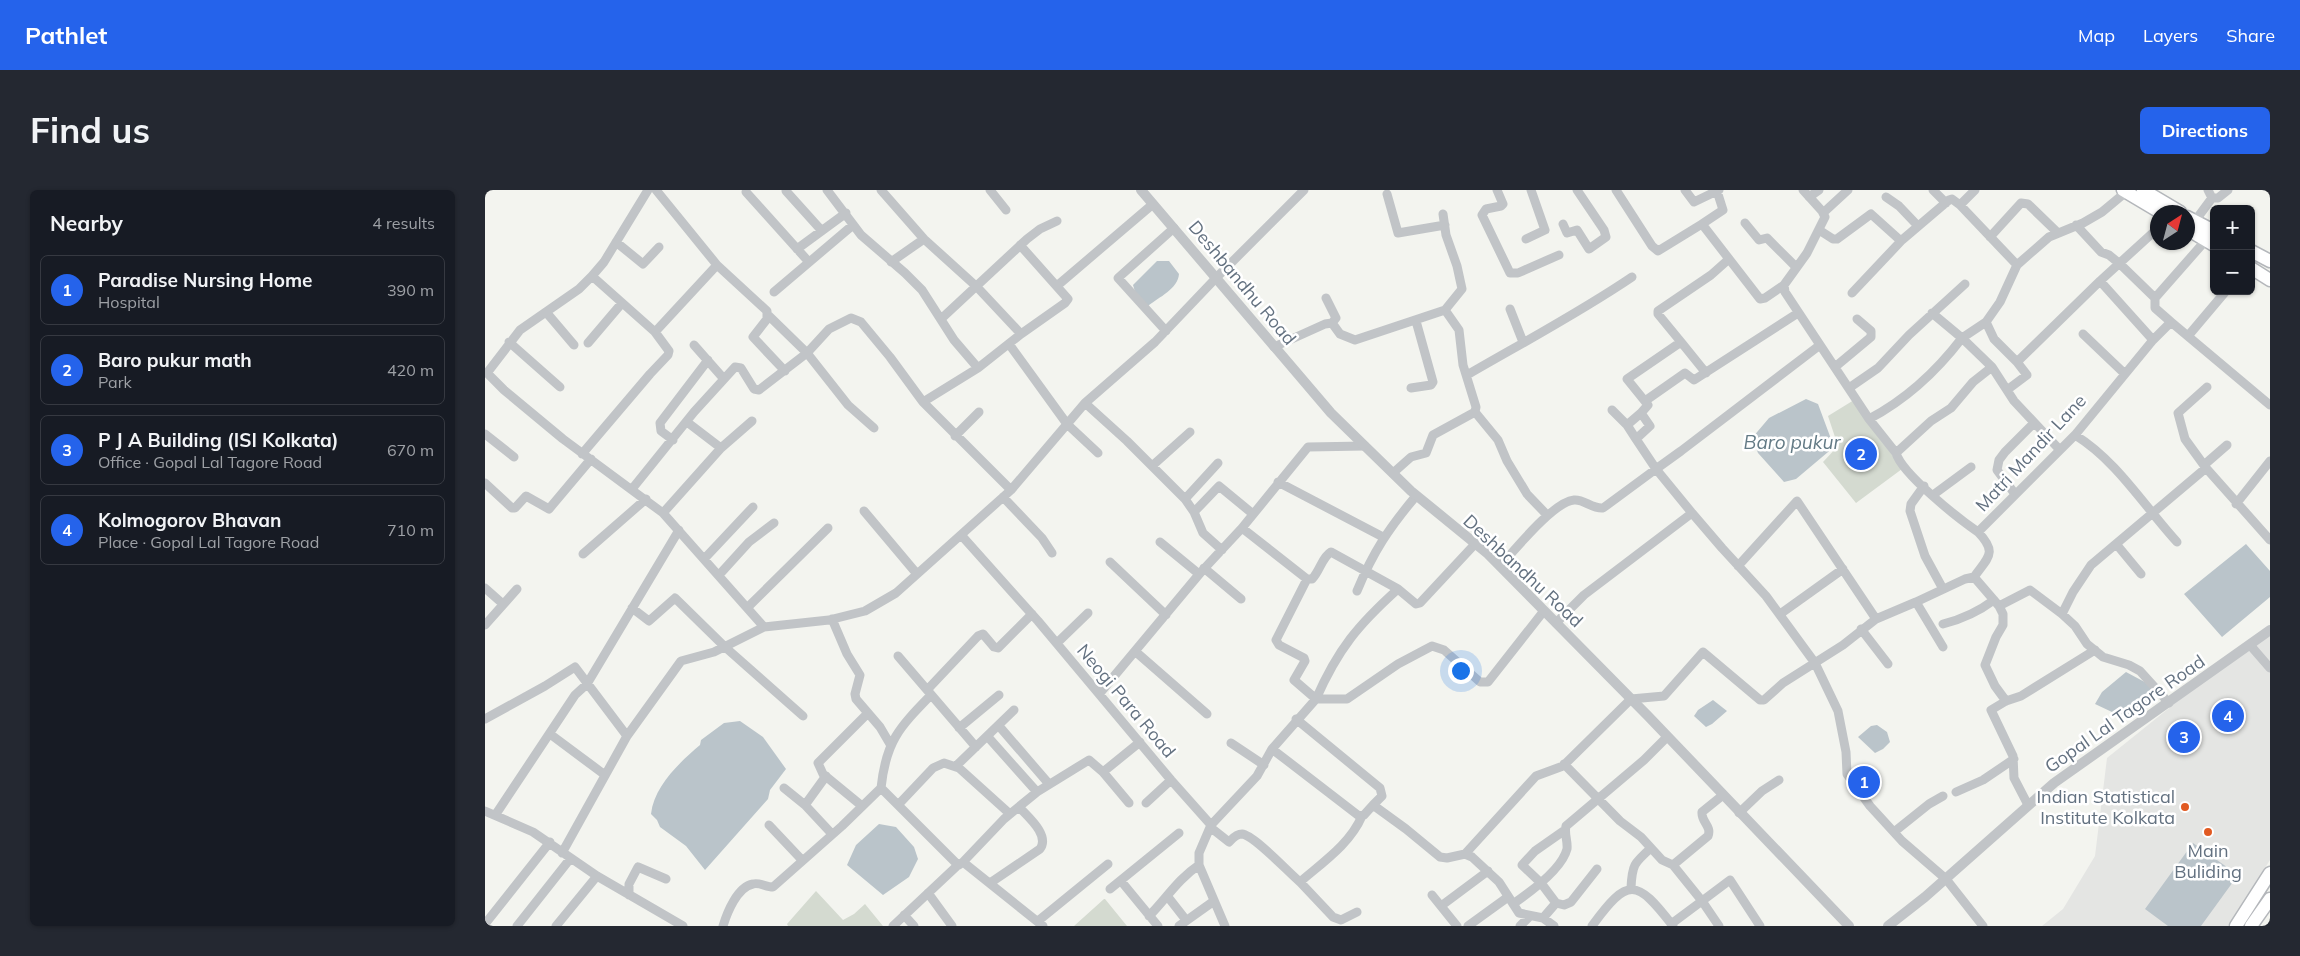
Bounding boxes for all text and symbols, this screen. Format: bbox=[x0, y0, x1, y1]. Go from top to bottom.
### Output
text: Pathlet bbox=[25, 20, 107, 50]
text: Map bbox=[2078, 24, 2115, 47]
text: Layers bbox=[2143, 24, 2198, 47]
text: Share bbox=[2226, 24, 2275, 47]
button: Directions bbox=[2140, 107, 2270, 154]
text: Find us bbox=[30, 108, 150, 152]
north arrow bbox=[2150, 205, 2195, 250]
map controls bbox=[2210, 205, 2255, 295]
button: + bbox=[2210, 205, 2255, 250]
text: Nearby bbox=[50, 210, 123, 236]
text: 4 results bbox=[372, 213, 435, 233]
street label: Deshbandhu Road bbox=[1184, 216, 1301, 350]
button: − bbox=[2210, 250, 2255, 295]
text: Paradise Nursing Home bbox=[98, 268, 312, 292]
text: 1 bbox=[62, 280, 72, 300]
text: 390 m bbox=[387, 280, 434, 300]
text: Hospital bbox=[98, 292, 160, 312]
text: Baro pukur math bbox=[98, 348, 252, 372]
text: 2 bbox=[62, 360, 72, 380]
text: 420 m bbox=[387, 360, 434, 380]
text: Park bbox=[98, 372, 132, 392]
street label: Matri Mandir Lane bbox=[1970, 389, 2091, 516]
text: P J A Building (ISI Kolkata) bbox=[98, 428, 339, 452]
water label: Baro pukur bbox=[1744, 430, 1842, 454]
pin: 2 bbox=[1845, 435, 1877, 473]
text: 3 bbox=[62, 440, 72, 460]
text: 670 m bbox=[387, 440, 434, 460]
text: Office · Gopal Lal Tagore Road bbox=[98, 452, 322, 472]
text: Kolmogorov Bhavan bbox=[98, 508, 282, 532]
street label: Deshbandhu Road bbox=[1459, 509, 1588, 632]
text: 4 bbox=[62, 520, 72, 540]
text: 710 m bbox=[387, 520, 434, 540]
text: Place · Gopal Lal Tagore Road bbox=[98, 532, 319, 552]
street label: Neogi Para Road bbox=[1072, 639, 1181, 762]
street label: Gopal Lal Tagore Road bbox=[2040, 650, 2209, 778]
your location bbox=[1448, 658, 1474, 684]
pin: 4 bbox=[2212, 697, 2244, 735]
pin: 3 bbox=[2168, 718, 2200, 756]
pin: 1 bbox=[1848, 763, 1880, 801]
place label: Indian Statistical Institute Kolkata bbox=[2036, 785, 2175, 829]
marker: Indian Statistical Institute Kolkata bbox=[2179, 801, 2191, 813]
marker: Main Buliding bbox=[2202, 826, 2214, 838]
place label: Main Buliding bbox=[2174, 839, 2242, 883]

